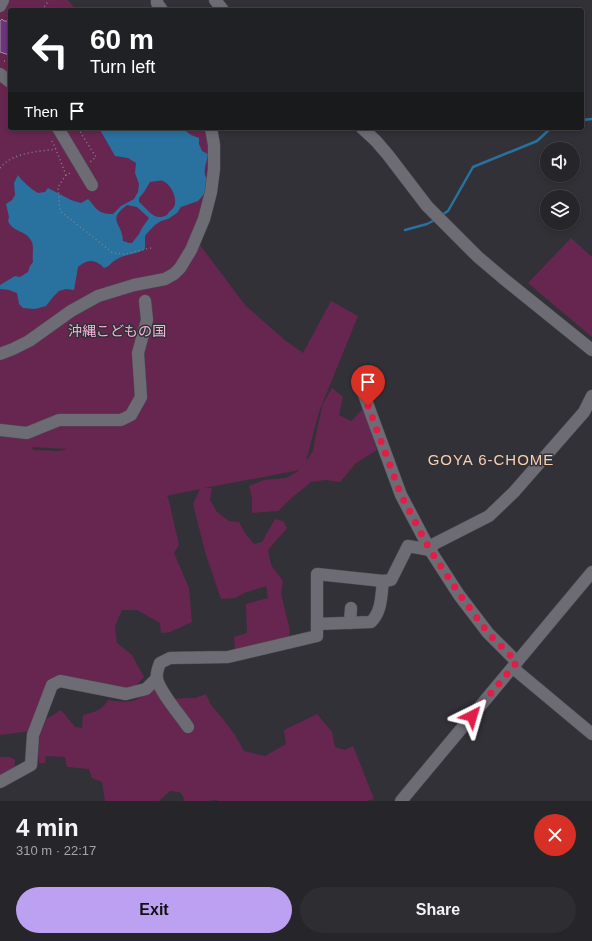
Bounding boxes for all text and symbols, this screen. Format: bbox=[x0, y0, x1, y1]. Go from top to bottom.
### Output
icon: left bbox=[24, 24, 76, 76]
text: 60 m bbox=[90, 24, 154, 55]
text: Turn left bbox=[90, 57, 155, 77]
icon: arrive bbox=[66, 100, 88, 122]
text: Then bbox=[24, 103, 58, 120]
map controls bbox=[540, 142, 580, 230]
button: sound bbox=[540, 142, 580, 182]
button: layers bbox=[540, 190, 580, 230]
park label: 沖縄こどもの国 bbox=[68, 323, 166, 339]
pin bbox=[351, 365, 385, 406]
icon: arrive bbox=[357, 371, 379, 393]
district label: GOYA 6-CHOME bbox=[428, 451, 554, 468]
position arrow bbox=[451, 695, 493, 737]
text: 4 min bbox=[16, 814, 79, 841]
button: close bbox=[534, 814, 576, 856]
text: 310 m · 22:17 bbox=[16, 843, 96, 858]
button: Exit bbox=[16, 887, 292, 933]
button: Share bbox=[300, 887, 576, 933]

